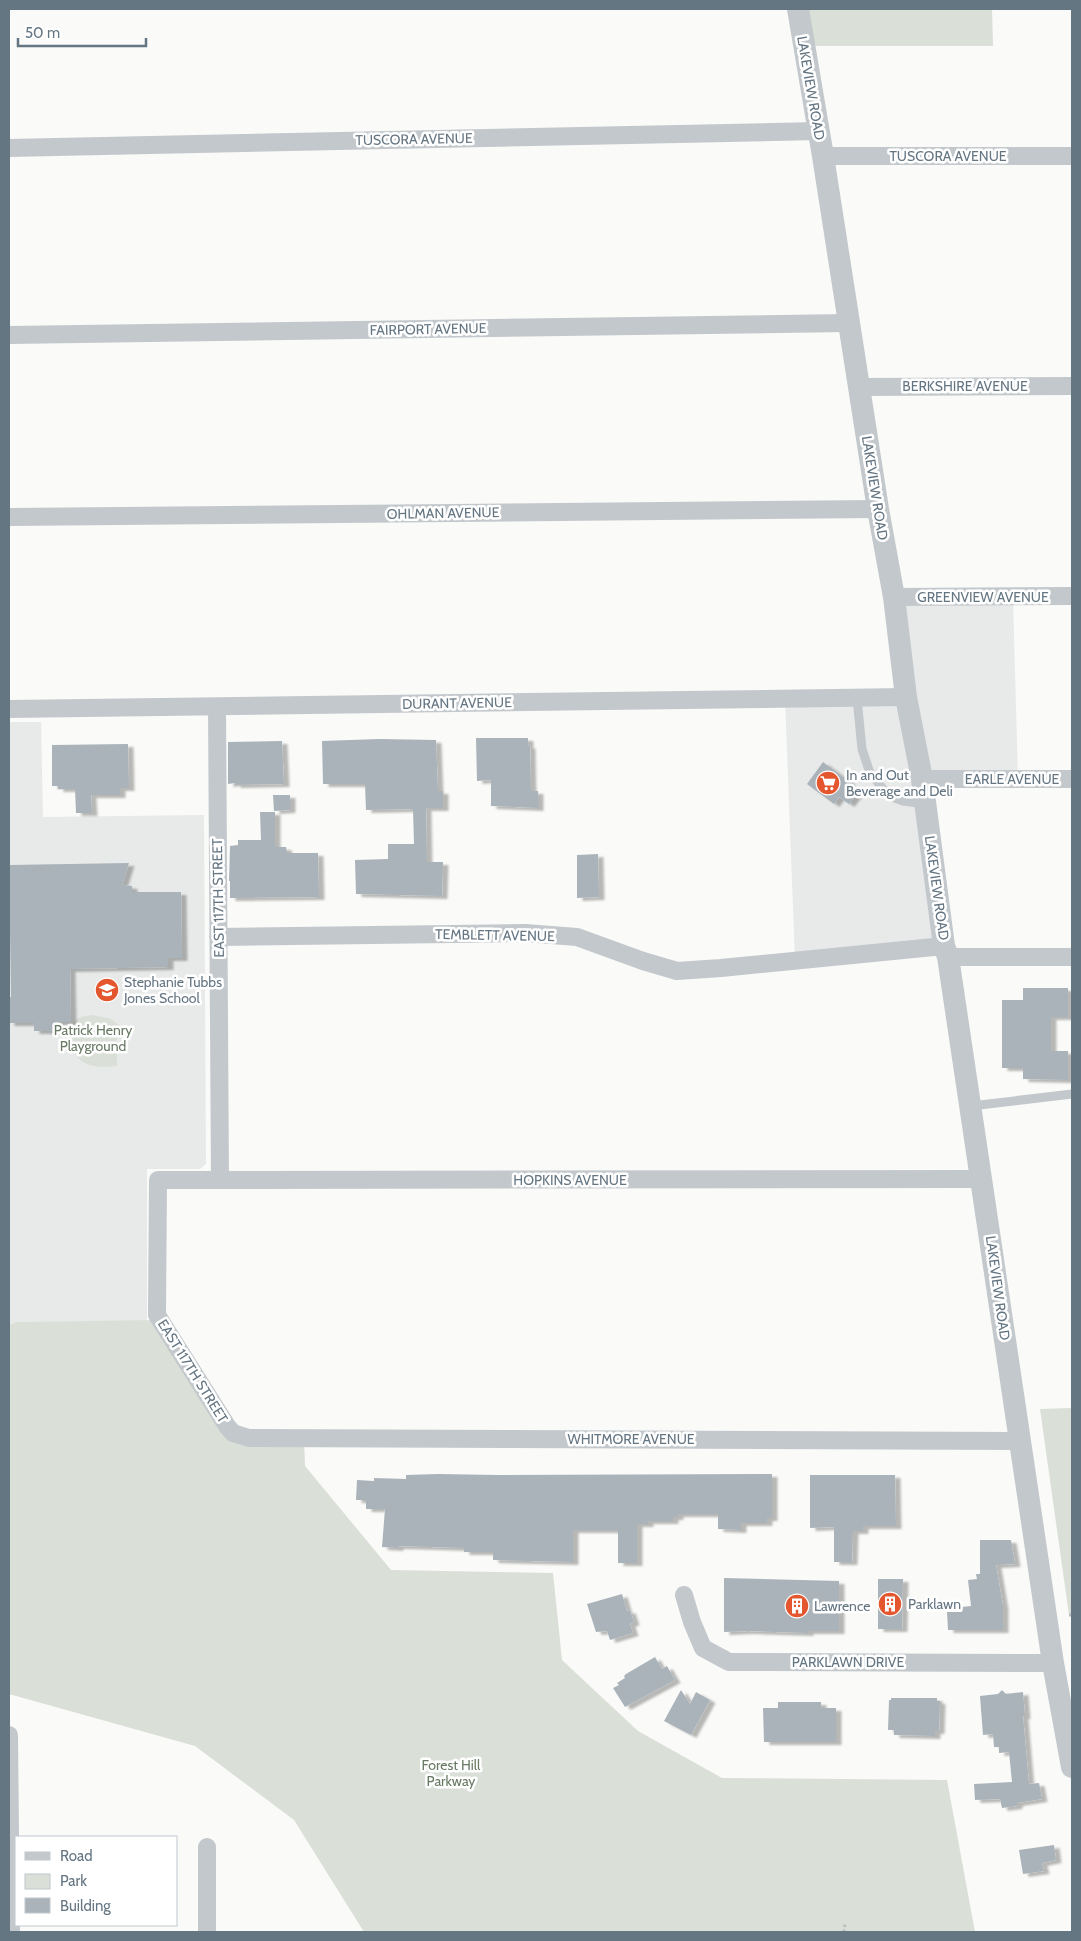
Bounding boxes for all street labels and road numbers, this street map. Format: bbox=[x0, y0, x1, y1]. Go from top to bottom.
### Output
street label: LAKEVIEW ROAD bbox=[793, 35, 829, 141]
street label: TUSCORA AVENUE bbox=[355, 129, 473, 149]
street label: TUSCORA AVENUE bbox=[889, 147, 1007, 165]
street label: FAIRPORT AVENUE bbox=[369, 319, 487, 339]
street label: BERKSHIRE AVENUE bbox=[902, 377, 1028, 395]
street label: LAKEVIEW ROAD bbox=[858, 435, 892, 541]
street label: OHLMAN AVENUE bbox=[387, 503, 500, 523]
street label: GREENVIEW AVENUE bbox=[917, 588, 1049, 606]
street label: DURANT AVENUE bbox=[402, 693, 512, 713]
street label: EARLE AVENUE bbox=[965, 770, 1060, 788]
street label: LAKEVIEW ROAD bbox=[921, 835, 953, 941]
street label: EAST 117TH STREET bbox=[208, 838, 228, 958]
street label: TEMBLETT AVENUE bbox=[435, 925, 555, 945]
street label: HOPKINS AVENUE bbox=[513, 1171, 627, 1189]
street label: LAKEVIEW ROAD bbox=[982, 1235, 1014, 1341]
street label: EAST 117TH STREET bbox=[154, 1316, 232, 1427]
street label: WHITMORE AVENUE bbox=[567, 1430, 695, 1448]
street label: PARKLAWN DRIVE bbox=[792, 1653, 904, 1671]

